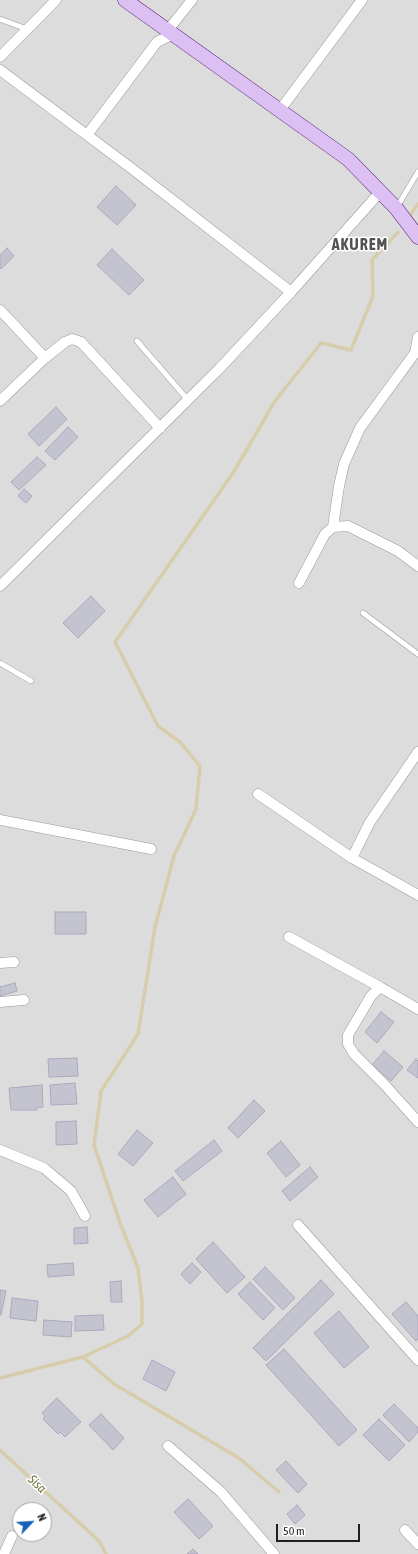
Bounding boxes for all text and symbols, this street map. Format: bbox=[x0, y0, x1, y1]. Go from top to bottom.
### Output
district label: AKUREM bbox=[332, 235, 388, 255]
water label: Sisa bbox=[25, 1472, 49, 1496]
north arrow bbox=[12, 1502, 52, 1542]
text: N bbox=[35, 1512, 49, 1523]
scale bar bbox=[278, 1516, 362, 1542]
text: 50 m bbox=[283, 1524, 305, 1538]

